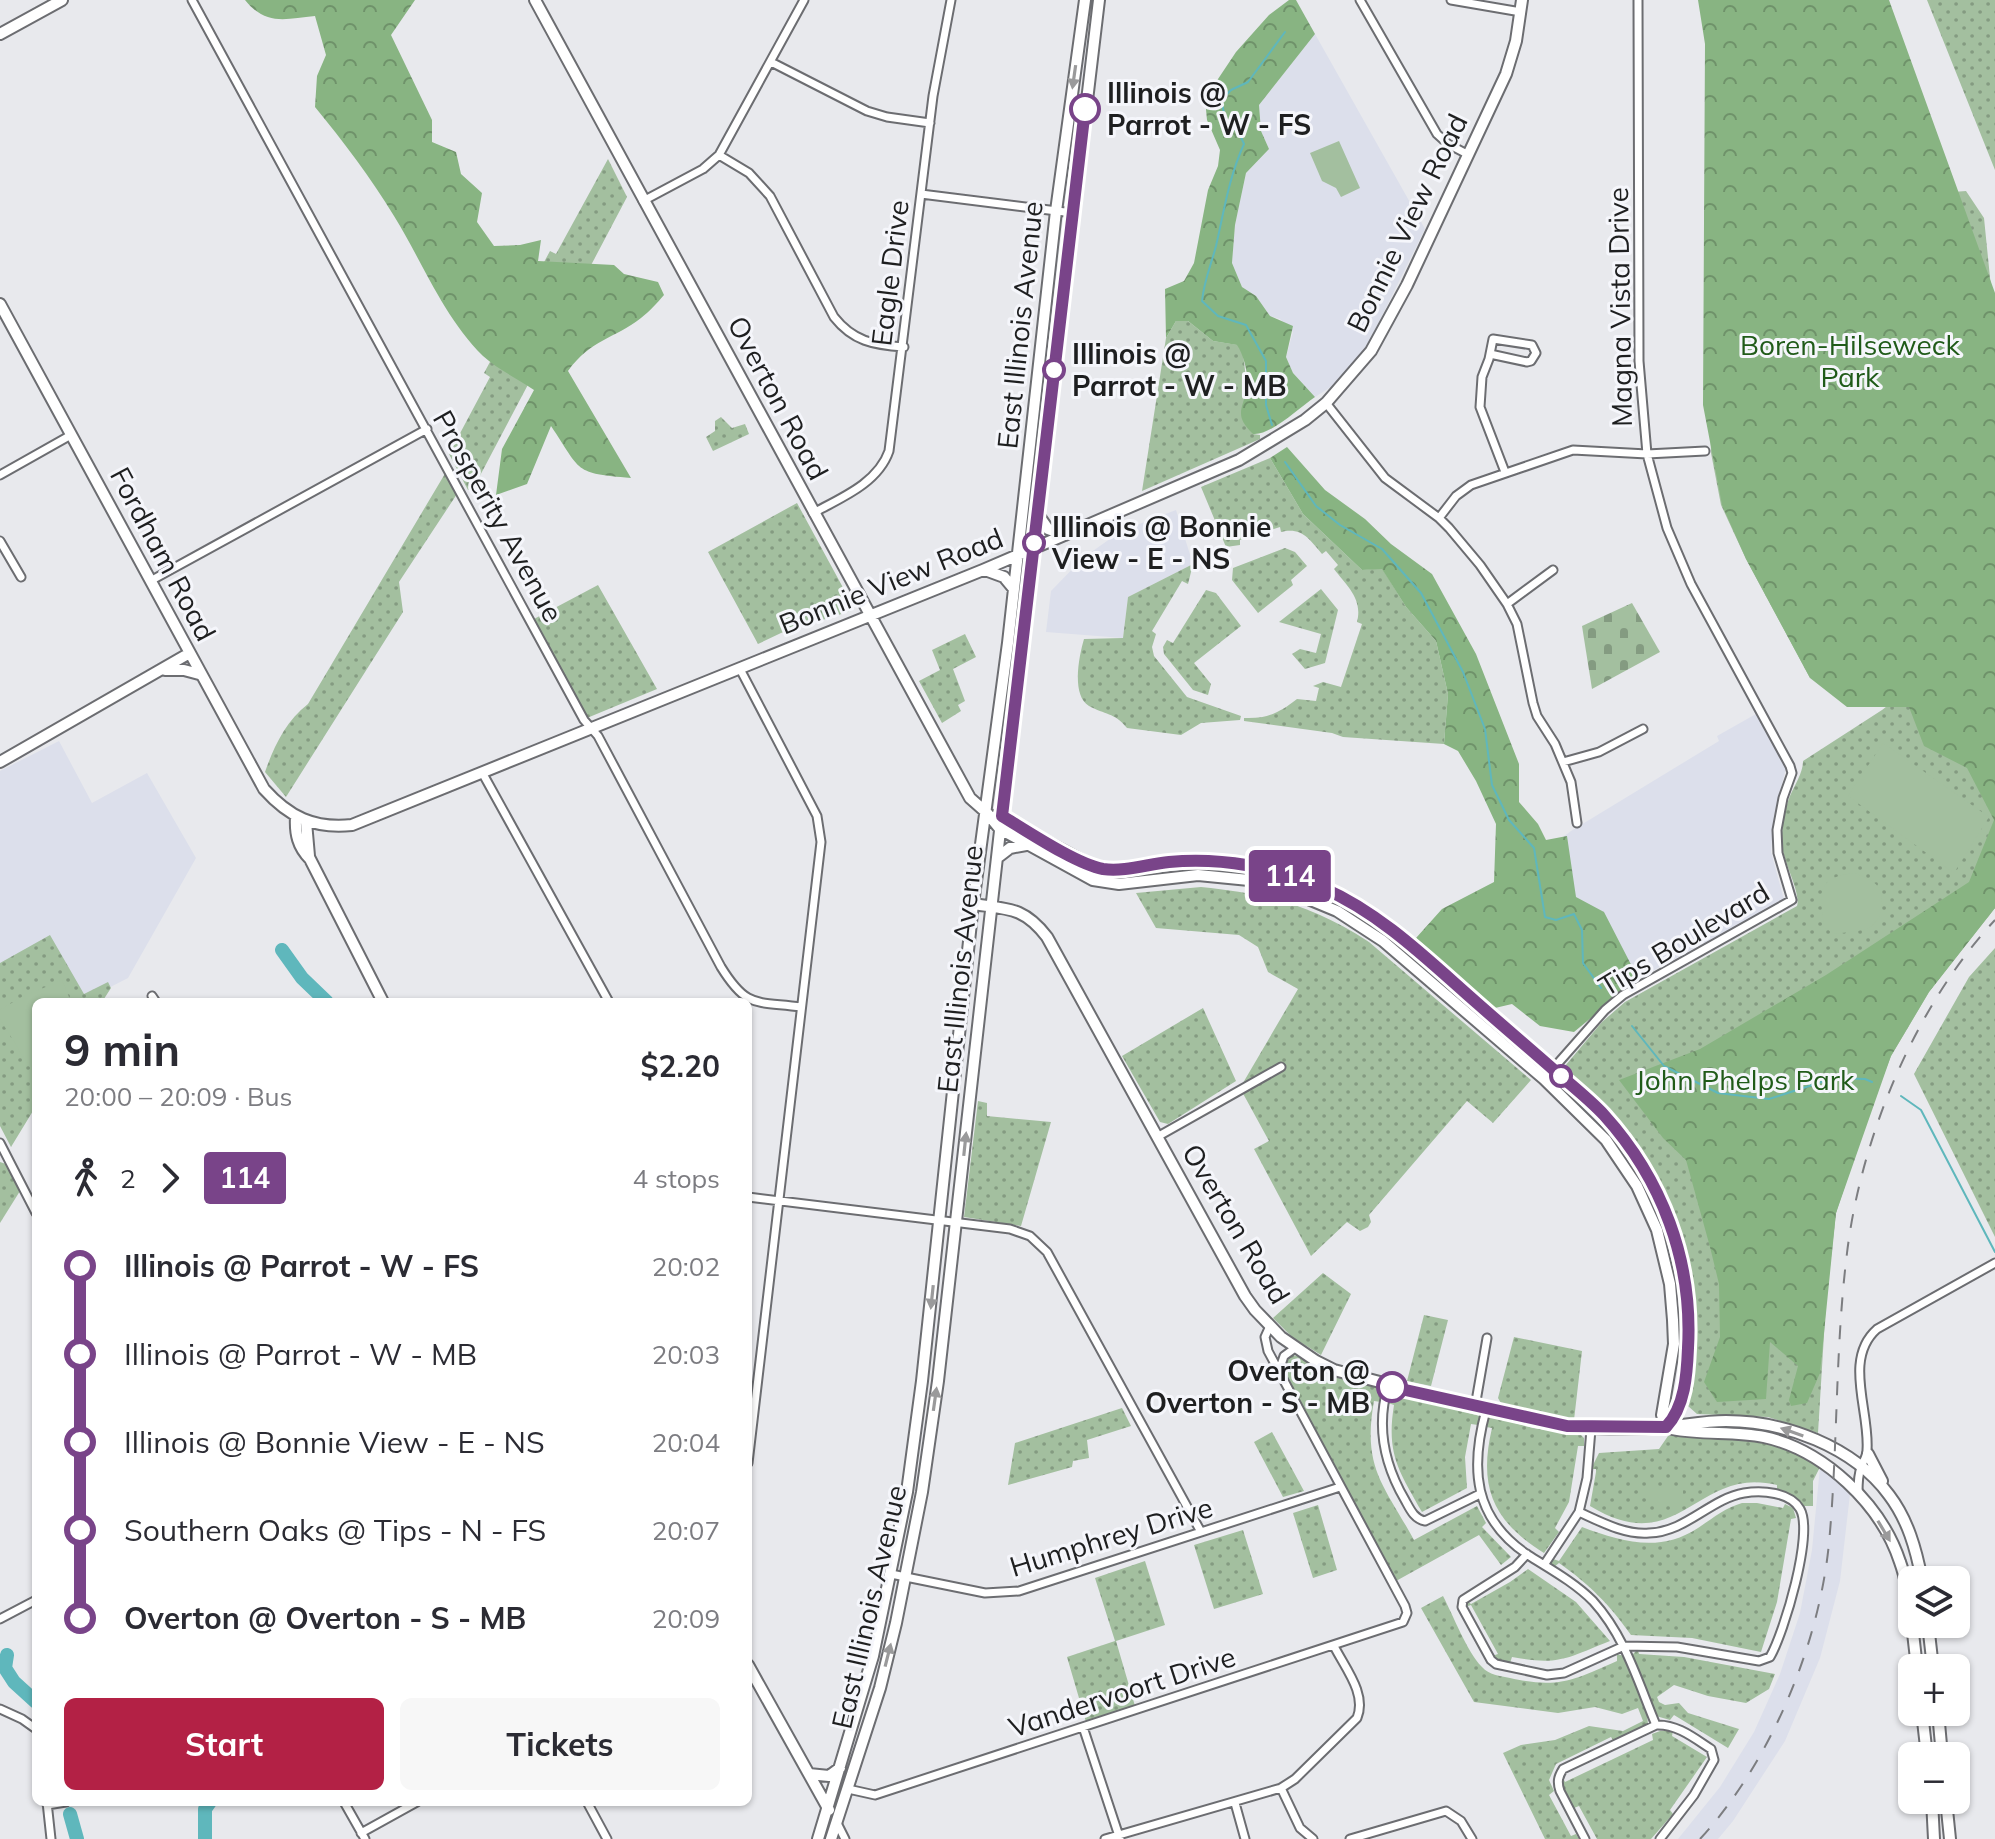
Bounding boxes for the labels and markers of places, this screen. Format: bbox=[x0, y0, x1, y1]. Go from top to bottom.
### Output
place label: Illinois @ Parrot - W - FS bbox=[1107, 75, 1311, 142]
marker: Illinois @ Parrot - W - FS bbox=[1070, 94, 1100, 124]
place label: Illinois @ Parrot - W - MB bbox=[1072, 336, 1286, 403]
marker: Illinois @ Parrot - W - MB bbox=[1043, 359, 1065, 381]
place label: Illinois @ Bonnie View - E - NS bbox=[1051, 509, 1271, 576]
marker: Illinois @ Bonnie View - E - NS bbox=[1023, 532, 1045, 554]
unlabelled marker bbox=[1550, 1065, 1572, 1087]
place label: Overton @ Overton - S - MB bbox=[1145, 1353, 1370, 1420]
marker: Overton @ Overton - S - MB bbox=[1377, 1372, 1407, 1402]

